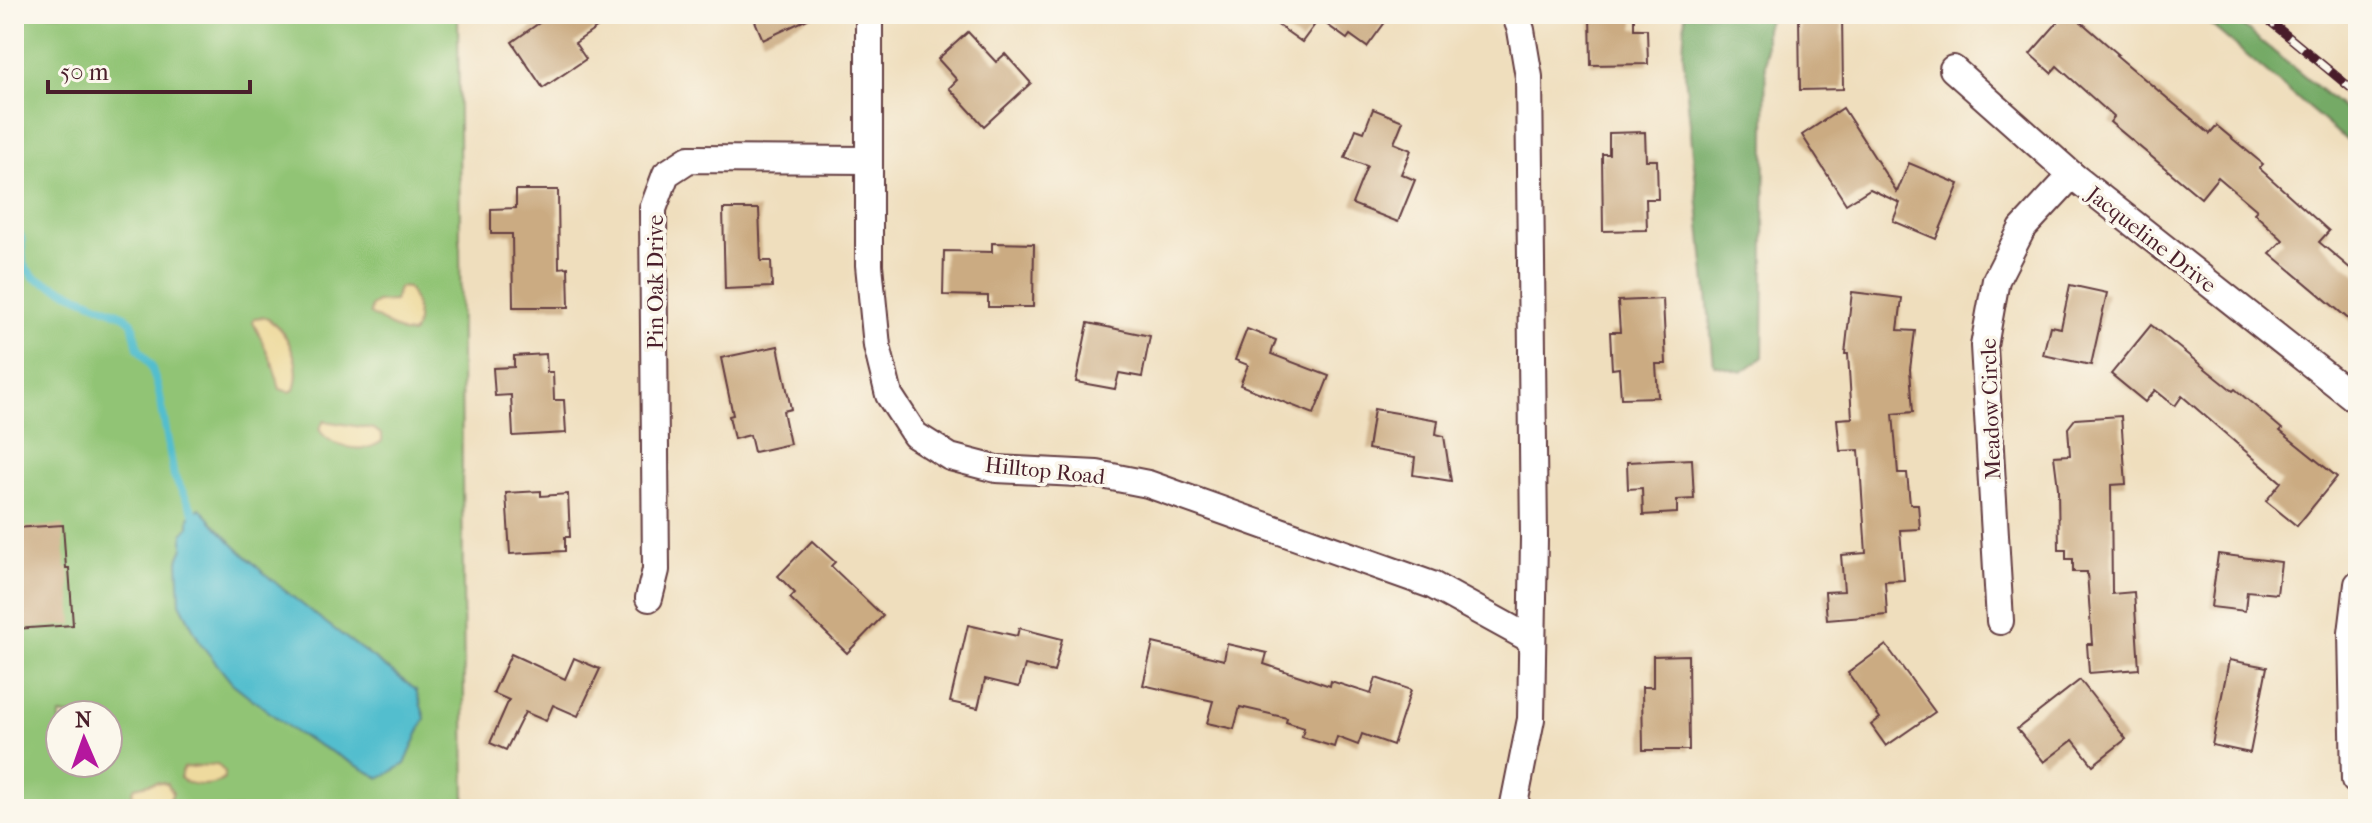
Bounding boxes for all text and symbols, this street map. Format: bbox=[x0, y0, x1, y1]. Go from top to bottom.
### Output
scale bar bbox=[48, 44, 250, 94]
text: 50 m bbox=[60, 58, 109, 86]
street label: Jacqueline Drive bbox=[2080, 180, 2221, 298]
street label: Pin Oak Drive bbox=[643, 215, 669, 349]
street label: Meadow Circle bbox=[1976, 338, 2006, 480]
street label: Hilltop Road bbox=[984, 452, 1107, 490]
north arrow bbox=[44, 699, 124, 779]
text: N bbox=[75, 707, 92, 733]

